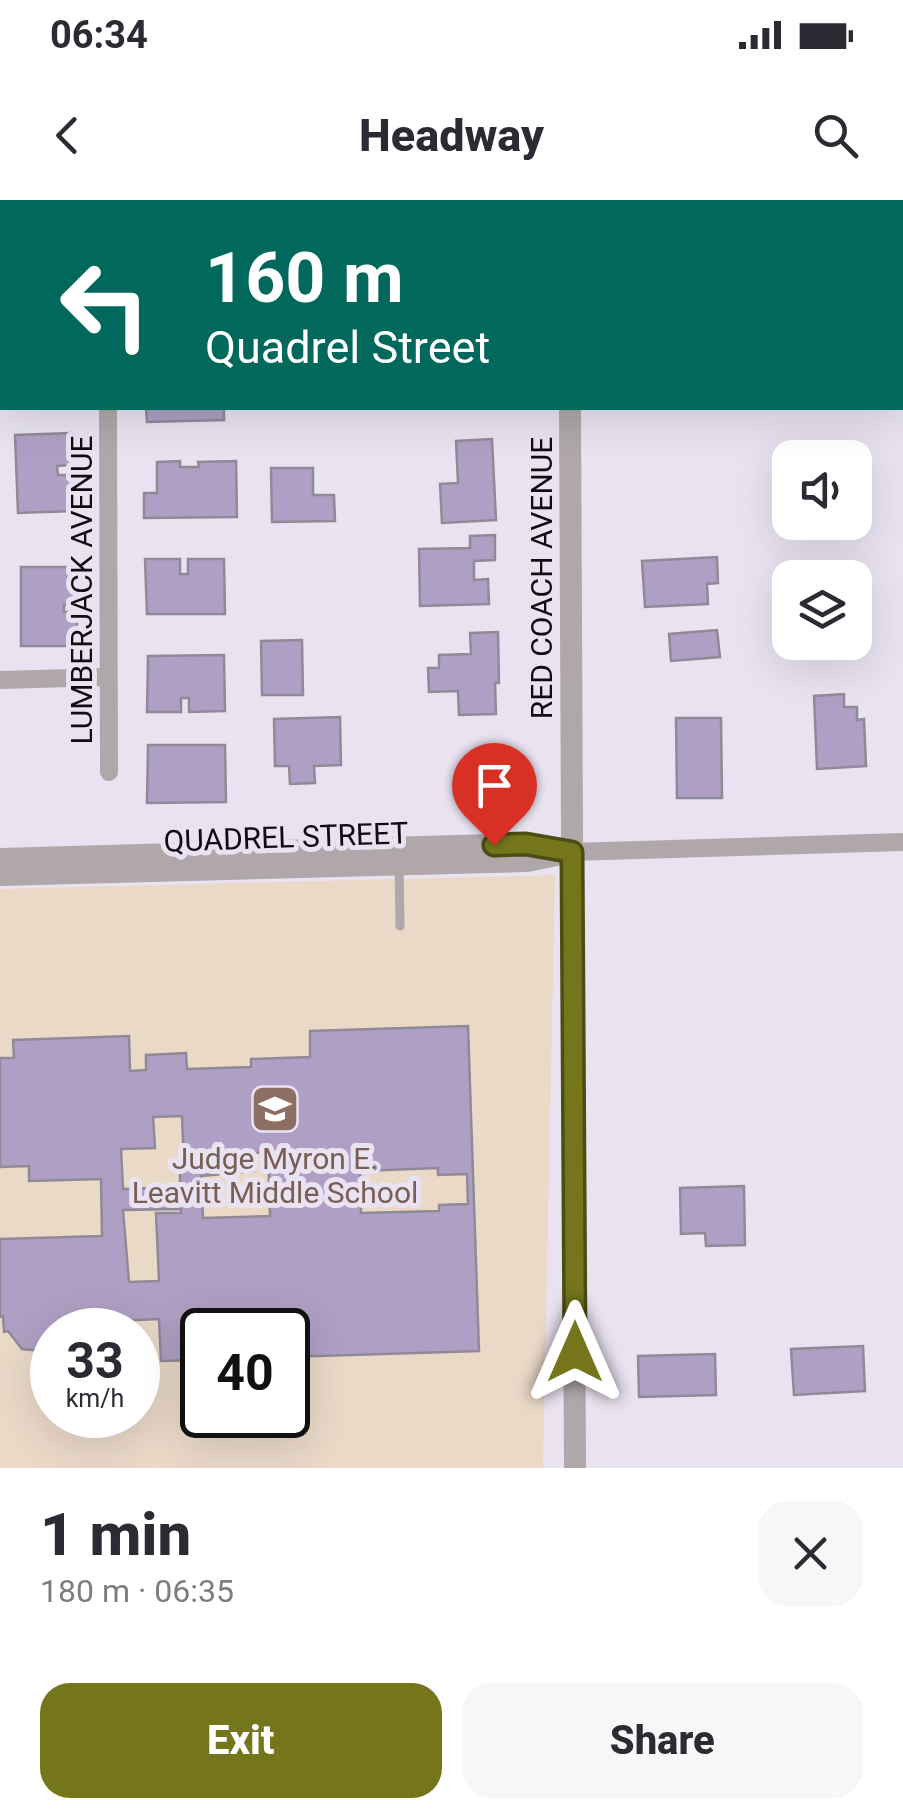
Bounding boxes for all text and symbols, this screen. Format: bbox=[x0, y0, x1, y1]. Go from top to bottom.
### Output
text: 06:34 bbox=[50, 13, 148, 57]
icon: back bbox=[40, 108, 95, 163]
icon: search bbox=[808, 108, 863, 163]
text: Headway bbox=[359, 109, 544, 162]
text: 160 m bbox=[205, 237, 404, 319]
icon: left bbox=[40, 240, 170, 370]
text: Quadrel Street bbox=[205, 321, 490, 374]
street label: LUMBERJACK AVENUE bbox=[64, 435, 99, 745]
street label: RED COACH AVENUE bbox=[524, 437, 559, 719]
map controls bbox=[772, 440, 872, 660]
button: sound bbox=[772, 440, 872, 540]
button: layers bbox=[772, 560, 872, 660]
pin bbox=[452, 743, 537, 846]
icon: arrive bbox=[467, 758, 522, 813]
street label: QUADREL STREET bbox=[163, 815, 409, 859]
school or university icon: Judge Myron E. Leavitt Middle School bbox=[249, 1083, 301, 1135]
place label: Judge Myron E. Leavitt Middle School bbox=[132, 1141, 418, 1210]
position arrow bbox=[523, 1300, 627, 1404]
speed limit sign: 40 bbox=[180, 1308, 310, 1438]
text: 33 bbox=[66, 1332, 124, 1390]
text: km/h bbox=[66, 1384, 124, 1413]
text: 1 min bbox=[40, 1499, 191, 1570]
button: close bbox=[758, 1501, 863, 1606]
text: 180 m · 06:35 bbox=[40, 1572, 234, 1610]
button: Exit bbox=[40, 1683, 442, 1798]
button: Share bbox=[462, 1683, 863, 1798]

